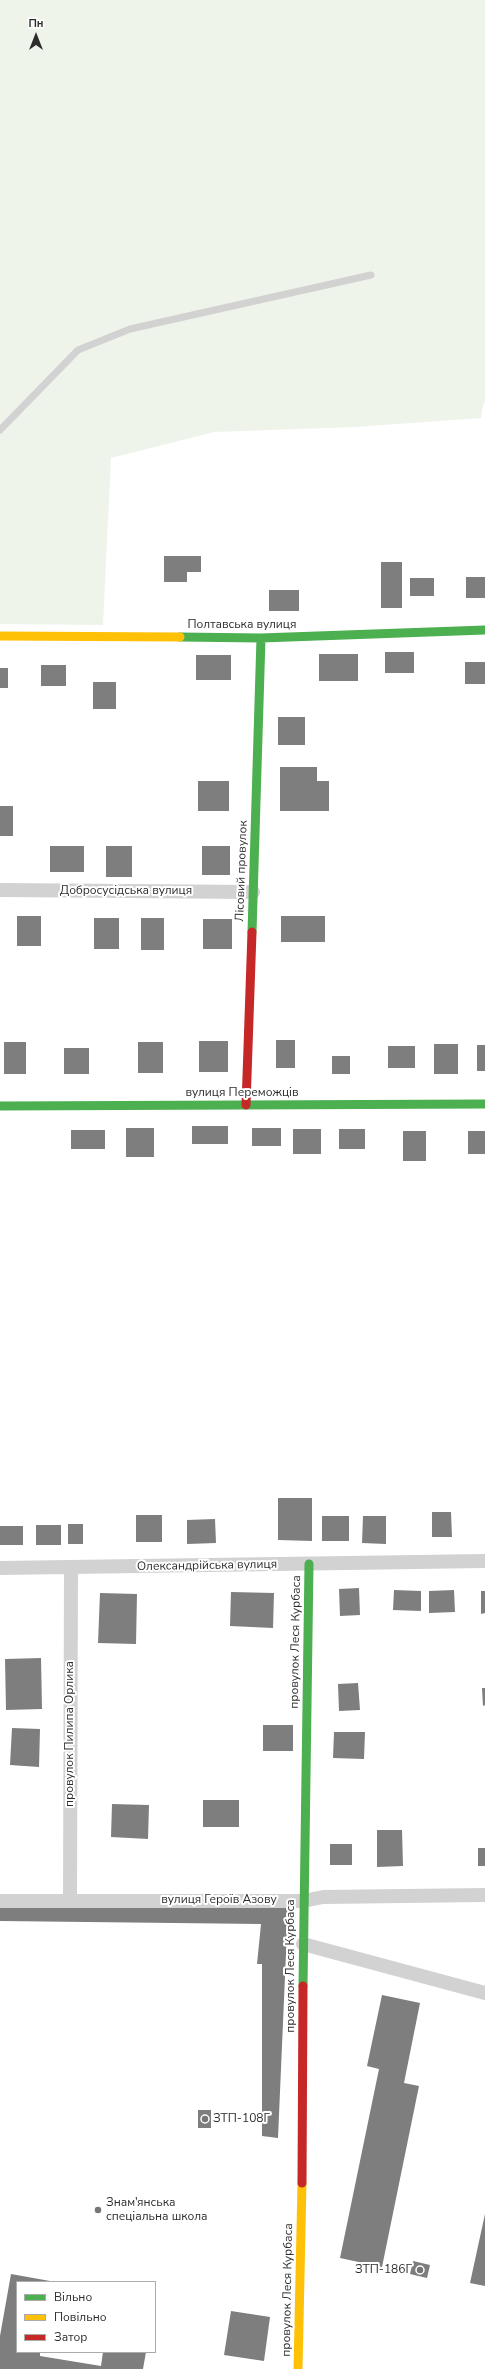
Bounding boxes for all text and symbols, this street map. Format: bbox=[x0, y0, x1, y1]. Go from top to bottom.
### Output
north arrow bbox=[16, 16, 56, 56]
text: Пн bbox=[28, 16, 44, 31]
street label: Полтавська вулиця bbox=[187, 618, 297, 632]
street label: Лісовий провулок bbox=[233, 820, 251, 922]
street label: Добросусідська вулиця bbox=[60, 884, 192, 898]
street label: вулиця Переможців bbox=[185, 1086, 299, 1100]
street label: Олександрійська вулиця bbox=[137, 1558, 277, 1574]
street label: провулок Леся Курбаса bbox=[288, 1575, 304, 1709]
street label: провулок Пилипа Орлика bbox=[63, 1661, 77, 1807]
street label: вулиця Героїв Азову bbox=[161, 1893, 277, 1907]
street label: провулок Леся Курбаса bbox=[284, 1899, 298, 2033]
place label: ЗТП-108Г bbox=[213, 2112, 270, 2126]
marker: ЗТП-108Г bbox=[200, 2114, 210, 2124]
place label: Знам'янська спеціальна школа bbox=[106, 2196, 208, 2224]
marker: Знам'янська спеціальна школа bbox=[93, 2205, 103, 2215]
street label: провулок Леся Курбаса bbox=[280, 2223, 296, 2357]
place label: ЗТП-186Г bbox=[355, 2263, 412, 2277]
marker: ЗТП-186Г bbox=[415, 2265, 425, 2275]
legend bbox=[16, 2281, 156, 2353]
text: Вільно bbox=[54, 2289, 92, 2305]
text: Повільно bbox=[54, 2309, 107, 2325]
text: Затор bbox=[54, 2329, 87, 2345]

